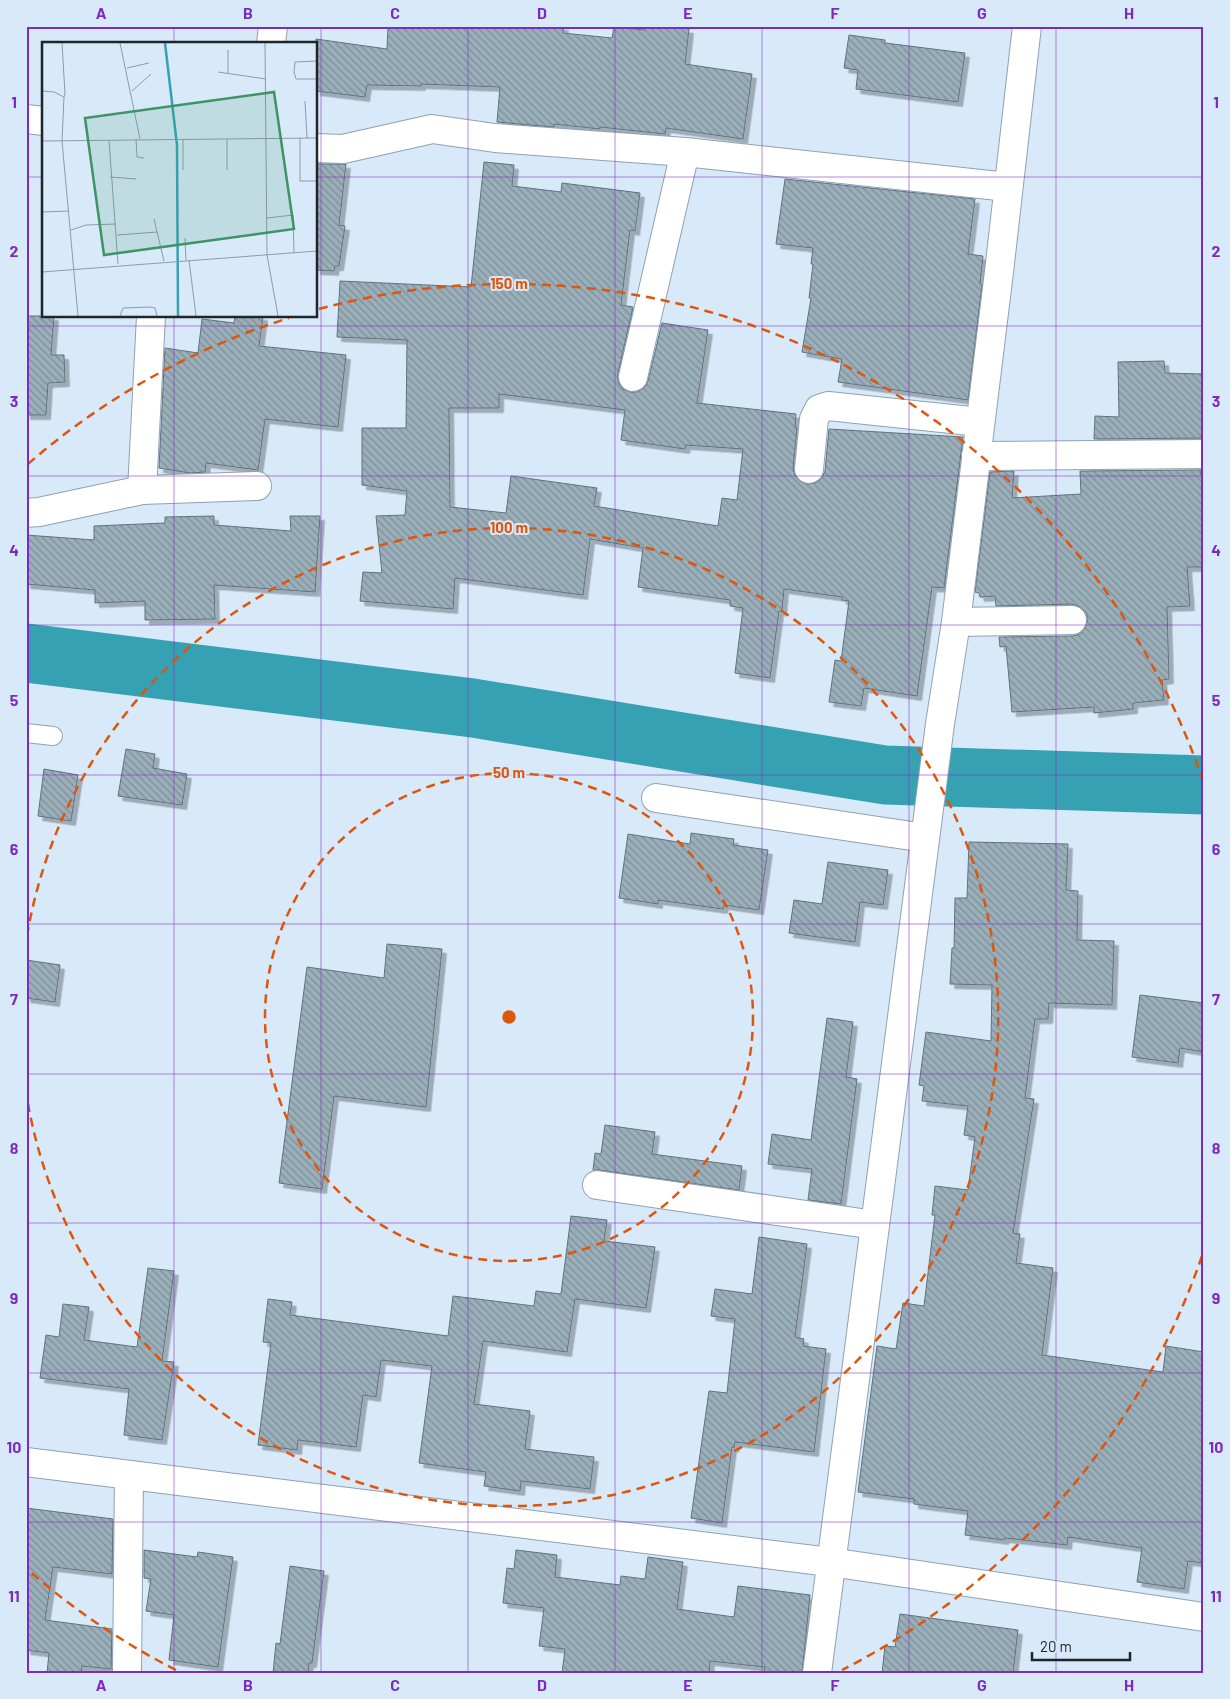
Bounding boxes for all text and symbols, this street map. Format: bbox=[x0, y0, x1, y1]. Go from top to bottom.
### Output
text: A bbox=[96, 3, 107, 22]
text: B bbox=[243, 3, 253, 22]
text: C bbox=[390, 3, 400, 22]
text: D bbox=[537, 3, 547, 22]
text: E bbox=[683, 3, 693, 22]
text: F bbox=[831, 3, 840, 22]
text: G bbox=[977, 3, 987, 22]
text: H bbox=[1124, 3, 1134, 22]
inset map bbox=[42, 42, 318, 318]
text: 1 bbox=[11, 92, 17, 111]
text: 1 bbox=[1213, 92, 1219, 111]
text: 2 bbox=[10, 241, 19, 260]
text: 2 bbox=[1212, 241, 1221, 260]
text: 150 m bbox=[490, 274, 528, 292]
text: 3 bbox=[10, 391, 18, 410]
text: 3 bbox=[1212, 391, 1220, 410]
text: 100 m bbox=[490, 518, 528, 536]
text: 4 bbox=[9, 540, 19, 559]
text: 4 bbox=[1211, 540, 1221, 559]
text: 5 bbox=[10, 690, 19, 709]
text: 5 bbox=[1212, 690, 1221, 709]
text: 50 m bbox=[493, 763, 525, 781]
text: 6 bbox=[10, 839, 19, 858]
text: 6 bbox=[1212, 839, 1221, 858]
text: 7 bbox=[10, 989, 18, 1008]
text: 7 bbox=[1212, 989, 1220, 1008]
centre of rings bbox=[500, 1008, 518, 1026]
text: 8 bbox=[10, 1138, 19, 1157]
text: 8 bbox=[1212, 1138, 1221, 1157]
text: 9 bbox=[10, 1288, 18, 1307]
text: 9 bbox=[1212, 1288, 1220, 1307]
text: 10 bbox=[7, 1437, 21, 1456]
text: 10 bbox=[1209, 1437, 1223, 1456]
text: 11 bbox=[8, 1586, 20, 1605]
text: 11 bbox=[1210, 1586, 1222, 1605]
scale bar bbox=[1032, 1629, 1130, 1661]
text: 20 m bbox=[1040, 1637, 1072, 1655]
text: A bbox=[96, 1675, 107, 1694]
text: B bbox=[243, 1675, 253, 1694]
text: C bbox=[390, 1675, 400, 1694]
text: D bbox=[537, 1675, 547, 1694]
text: E bbox=[683, 1675, 693, 1694]
text: F bbox=[831, 1675, 840, 1694]
text: G bbox=[977, 1675, 987, 1694]
text: H bbox=[1124, 1675, 1134, 1694]

